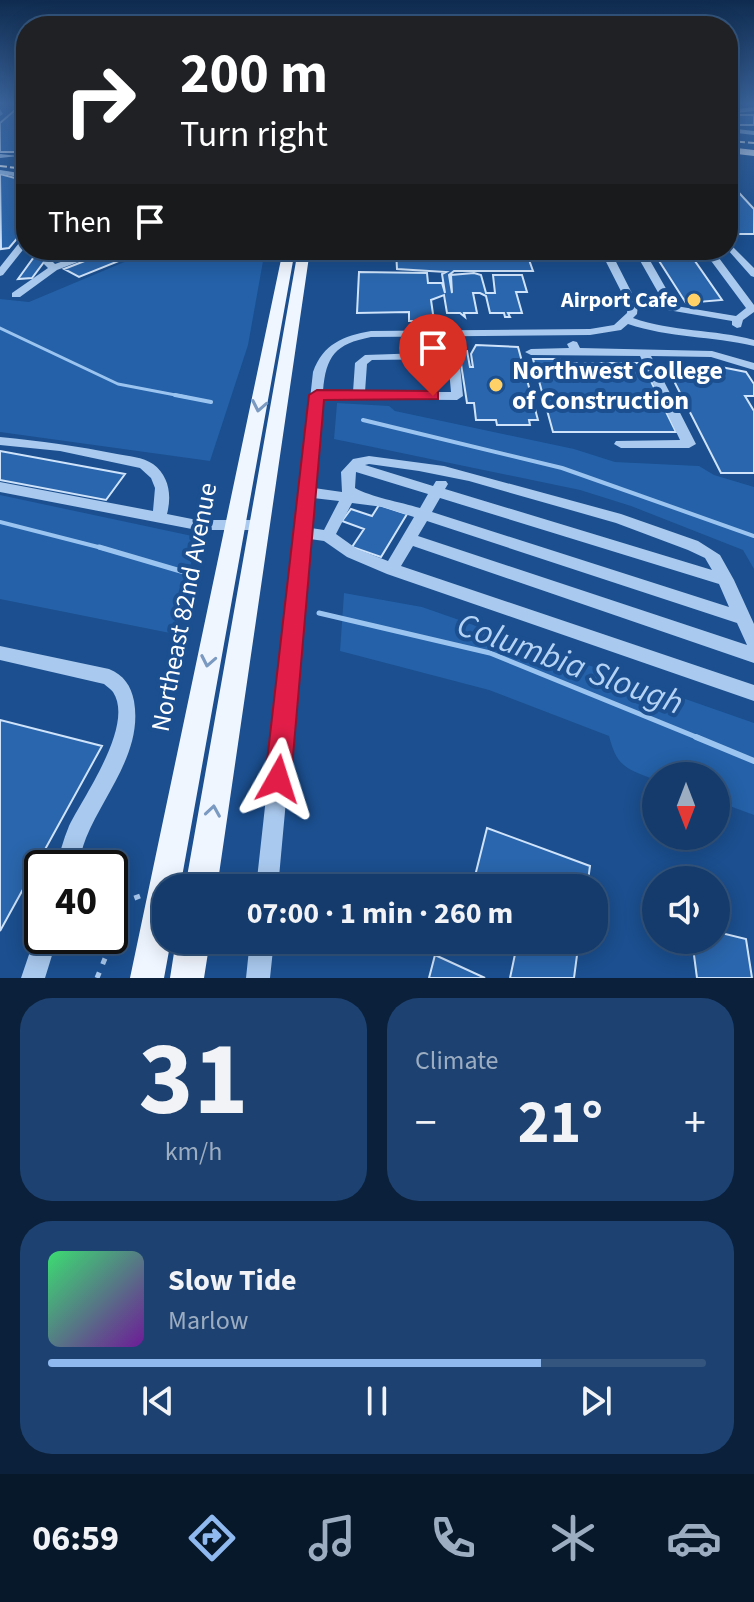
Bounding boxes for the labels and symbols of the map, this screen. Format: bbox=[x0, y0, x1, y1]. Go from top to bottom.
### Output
place label: Airport Cafe bbox=[560, 284, 678, 316]
marker: Airport Cafe bbox=[685, 291, 703, 309]
pin bbox=[399, 314, 467, 396]
place label: Northwest College of Construction bbox=[512, 352, 723, 419]
marker: Northwest College of Construction bbox=[487, 376, 505, 394]
one-way arrow bbox=[251, 399, 268, 413]
street label: Northeast 82nd Avenue bbox=[142, 479, 226, 735]
water label: Columbia Slough bbox=[450, 600, 690, 728]
one-way arrow bbox=[201, 655, 218, 668]
position arrow bbox=[236, 737, 320, 821]
north arrow bbox=[642, 762, 730, 850]
one-way arrow bbox=[204, 804, 221, 818]
speed limit sign: 40 bbox=[24, 850, 128, 954]

